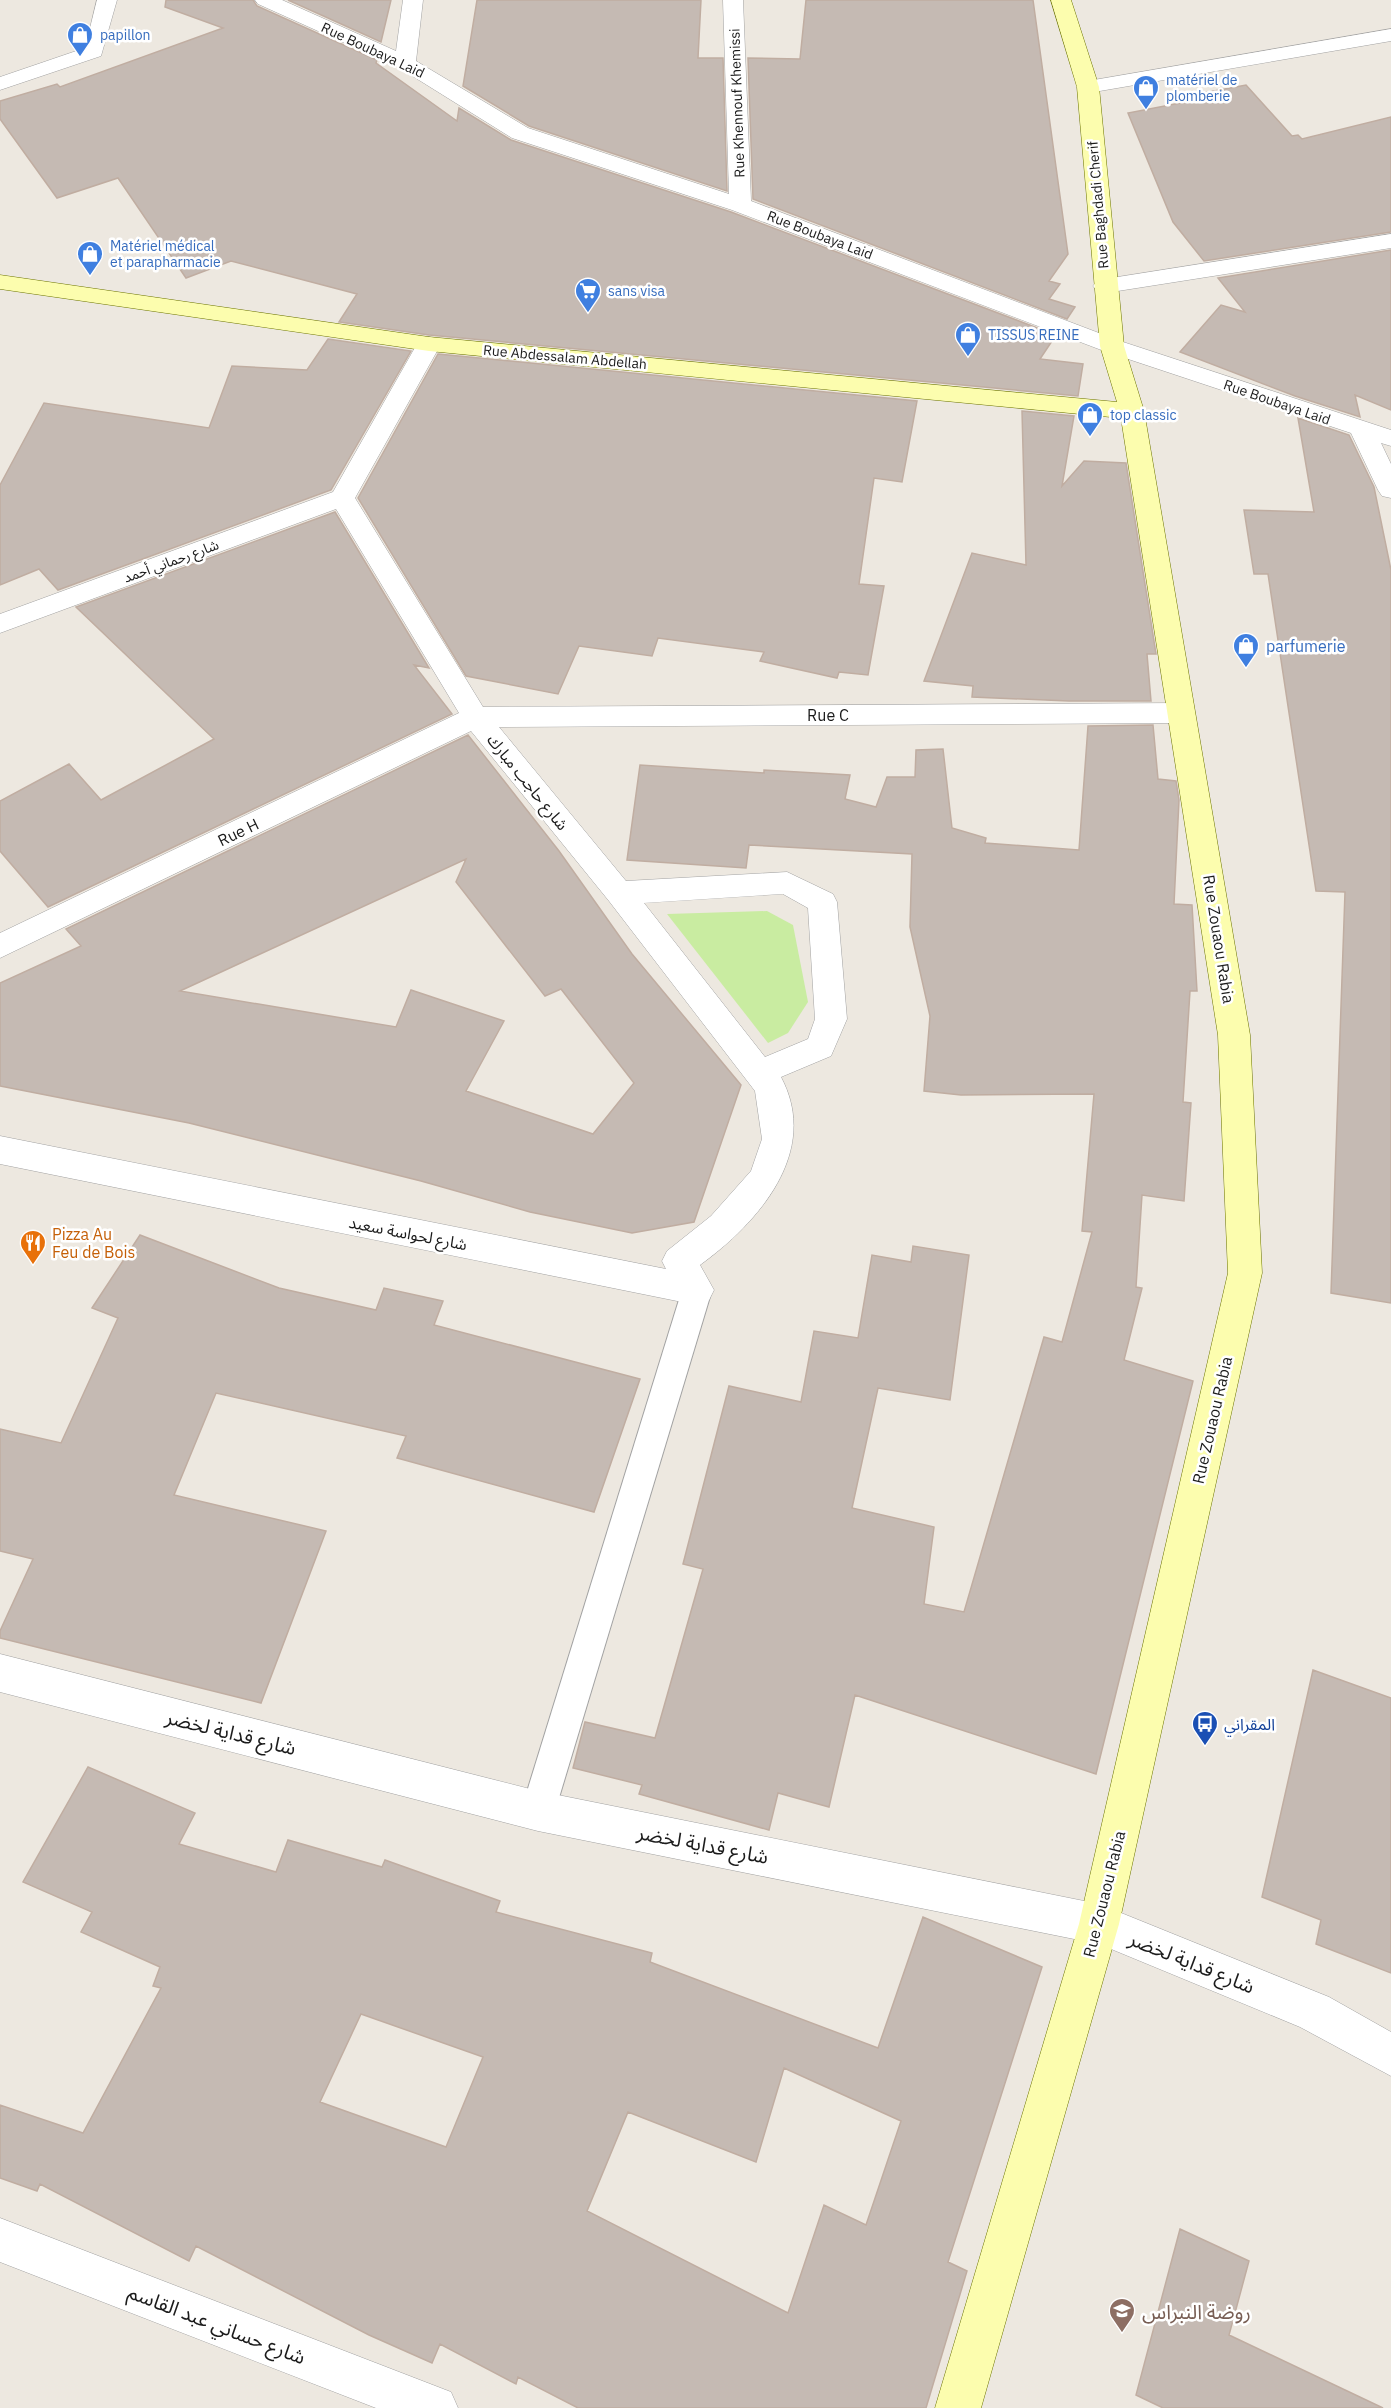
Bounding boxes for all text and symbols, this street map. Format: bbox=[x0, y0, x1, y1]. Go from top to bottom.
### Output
street label: Rue Boubaya Laid bbox=[318, 18, 428, 82]
shop icon: papillon bbox=[65, 20, 95, 58]
place label: papillon bbox=[100, 26, 151, 44]
street label: Rue Khennouf Khemissi bbox=[725, 28, 749, 178]
place label: matériel de plomberie bbox=[1166, 71, 1238, 105]
shop icon: matériel de plomberie bbox=[1131, 73, 1161, 111]
street label: Rue Baghdadi Cherif bbox=[1083, 140, 1113, 269]
street label: Rue Boubaya Laid bbox=[764, 207, 876, 263]
place label: Matériel médical et parapharmacie bbox=[110, 237, 221, 271]
shop icon: Matériel médical et parapharmacie bbox=[75, 239, 105, 277]
supermarket icon: sans visa bbox=[573, 276, 603, 314]
place label: sans visa bbox=[608, 282, 666, 300]
shop icon: TISSUS REINE bbox=[953, 320, 983, 358]
place label: TISSUS REINE bbox=[988, 326, 1079, 344]
street label: Rue Abdessalam Abdellah bbox=[482, 341, 648, 373]
street label: Rue Boubaya Laid bbox=[1221, 375, 1333, 429]
shop icon: top classic bbox=[1075, 400, 1105, 438]
place label: top classic bbox=[1110, 406, 1177, 424]
street label: شارع رحماني أحمد bbox=[121, 535, 222, 589]
shop icon: parfumerie bbox=[1231, 631, 1261, 669]
place label: parfumerie bbox=[1266, 636, 1346, 656]
street label: Rue C bbox=[807, 705, 849, 725]
street label: شارع حاجب مبارك bbox=[481, 730, 573, 836]
street label: Rue H bbox=[214, 814, 262, 850]
street label: Rue Zouaou Rabia bbox=[1199, 873, 1239, 1005]
street label: شارع لحواسة سعيد bbox=[347, 1212, 469, 1257]
place label: Pizza Au Feu de Bois bbox=[52, 1224, 135, 1262]
restaurant icon: Pizza Au Feu de Bois bbox=[18, 1228, 48, 1266]
street label: Rue Zouaou Rabia bbox=[1188, 1354, 1236, 1486]
street label: شارع قداية لخضر bbox=[162, 1703, 299, 1763]
bus stop icon: المقراني bbox=[1190, 1709, 1220, 1747]
place label: المقراني bbox=[1224, 1714, 1275, 1737]
street label: شارع قداية لخضر bbox=[634, 1818, 771, 1872]
street label: Rue Zouaou Rabia bbox=[1079, 1828, 1130, 1959]
street label: شارع قداية لخضر bbox=[1123, 1924, 1259, 2001]
street label: شارع حساني عبد القاسم bbox=[123, 2278, 310, 2373]
school or university icon: روضة النبراس bbox=[1107, 2296, 1137, 2334]
place label: روضة النبراس bbox=[1142, 2298, 1251, 2325]

